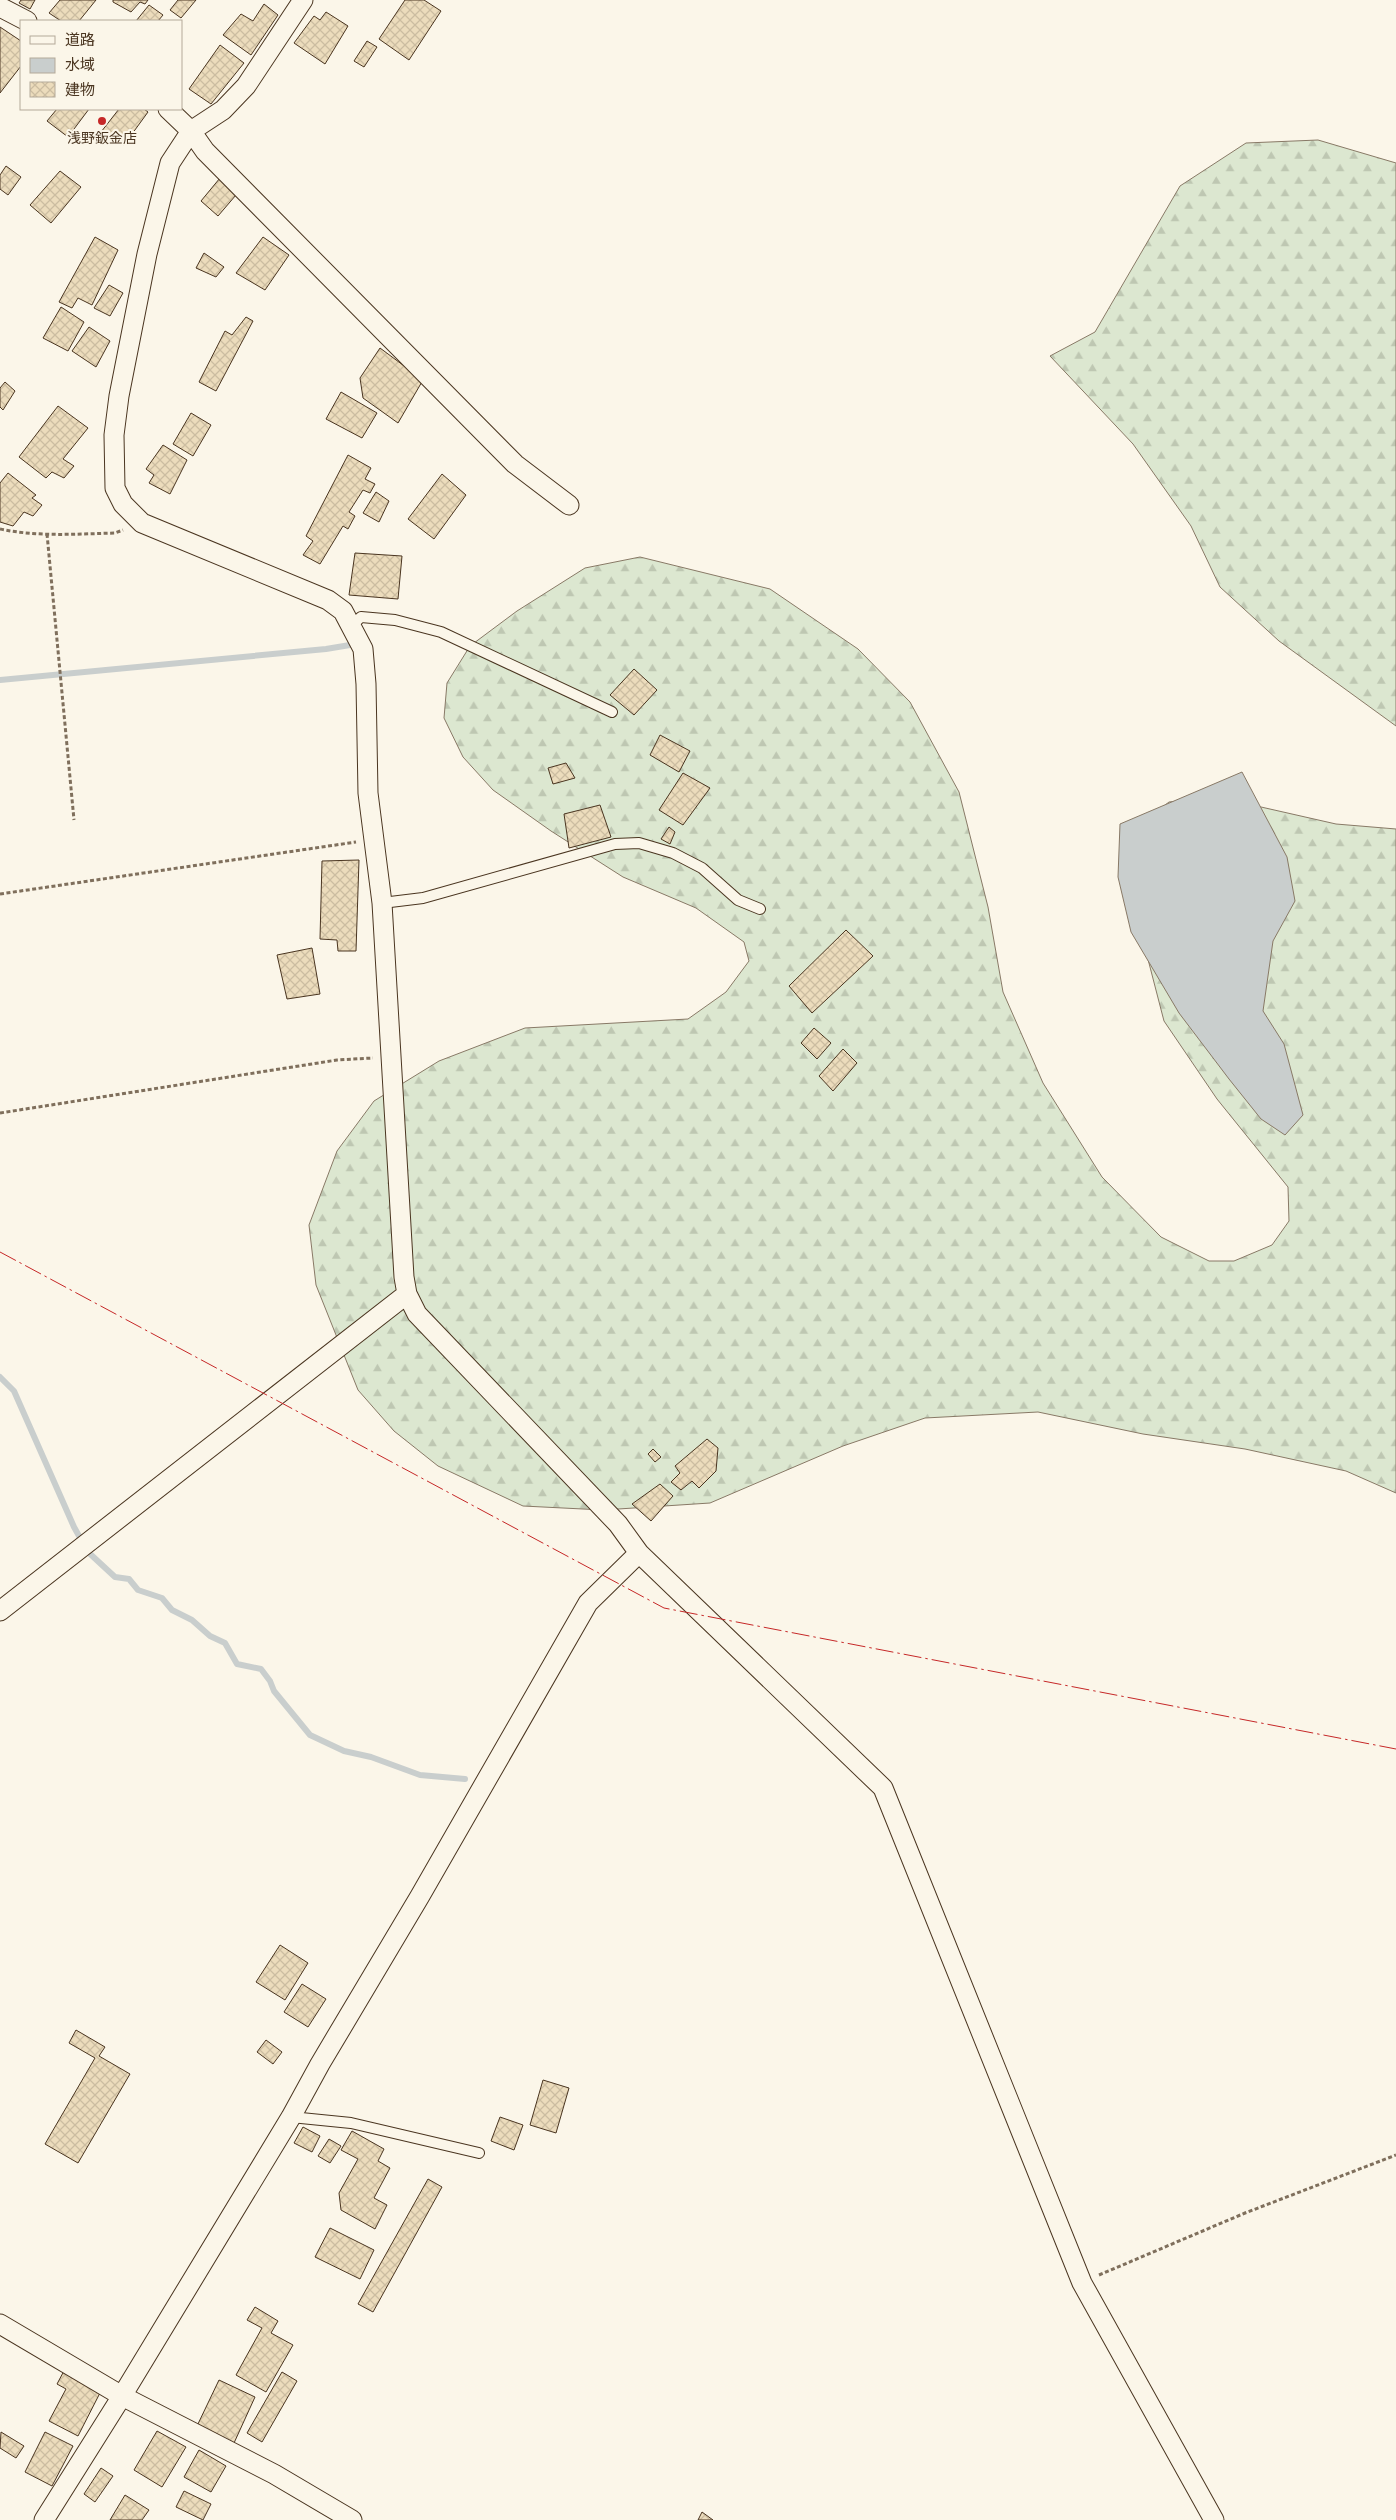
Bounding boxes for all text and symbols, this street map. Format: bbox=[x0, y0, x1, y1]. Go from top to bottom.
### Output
legend bbox=[20, 20, 182, 110]
text: 道路 bbox=[65, 29, 95, 50]
text: 水域 bbox=[65, 54, 95, 75]
text: 建物 bbox=[65, 79, 95, 100]
marker: 浅野鈑金店 bbox=[96, 115, 108, 127]
place label: 浅野鈑金店 bbox=[67, 128, 137, 147]

